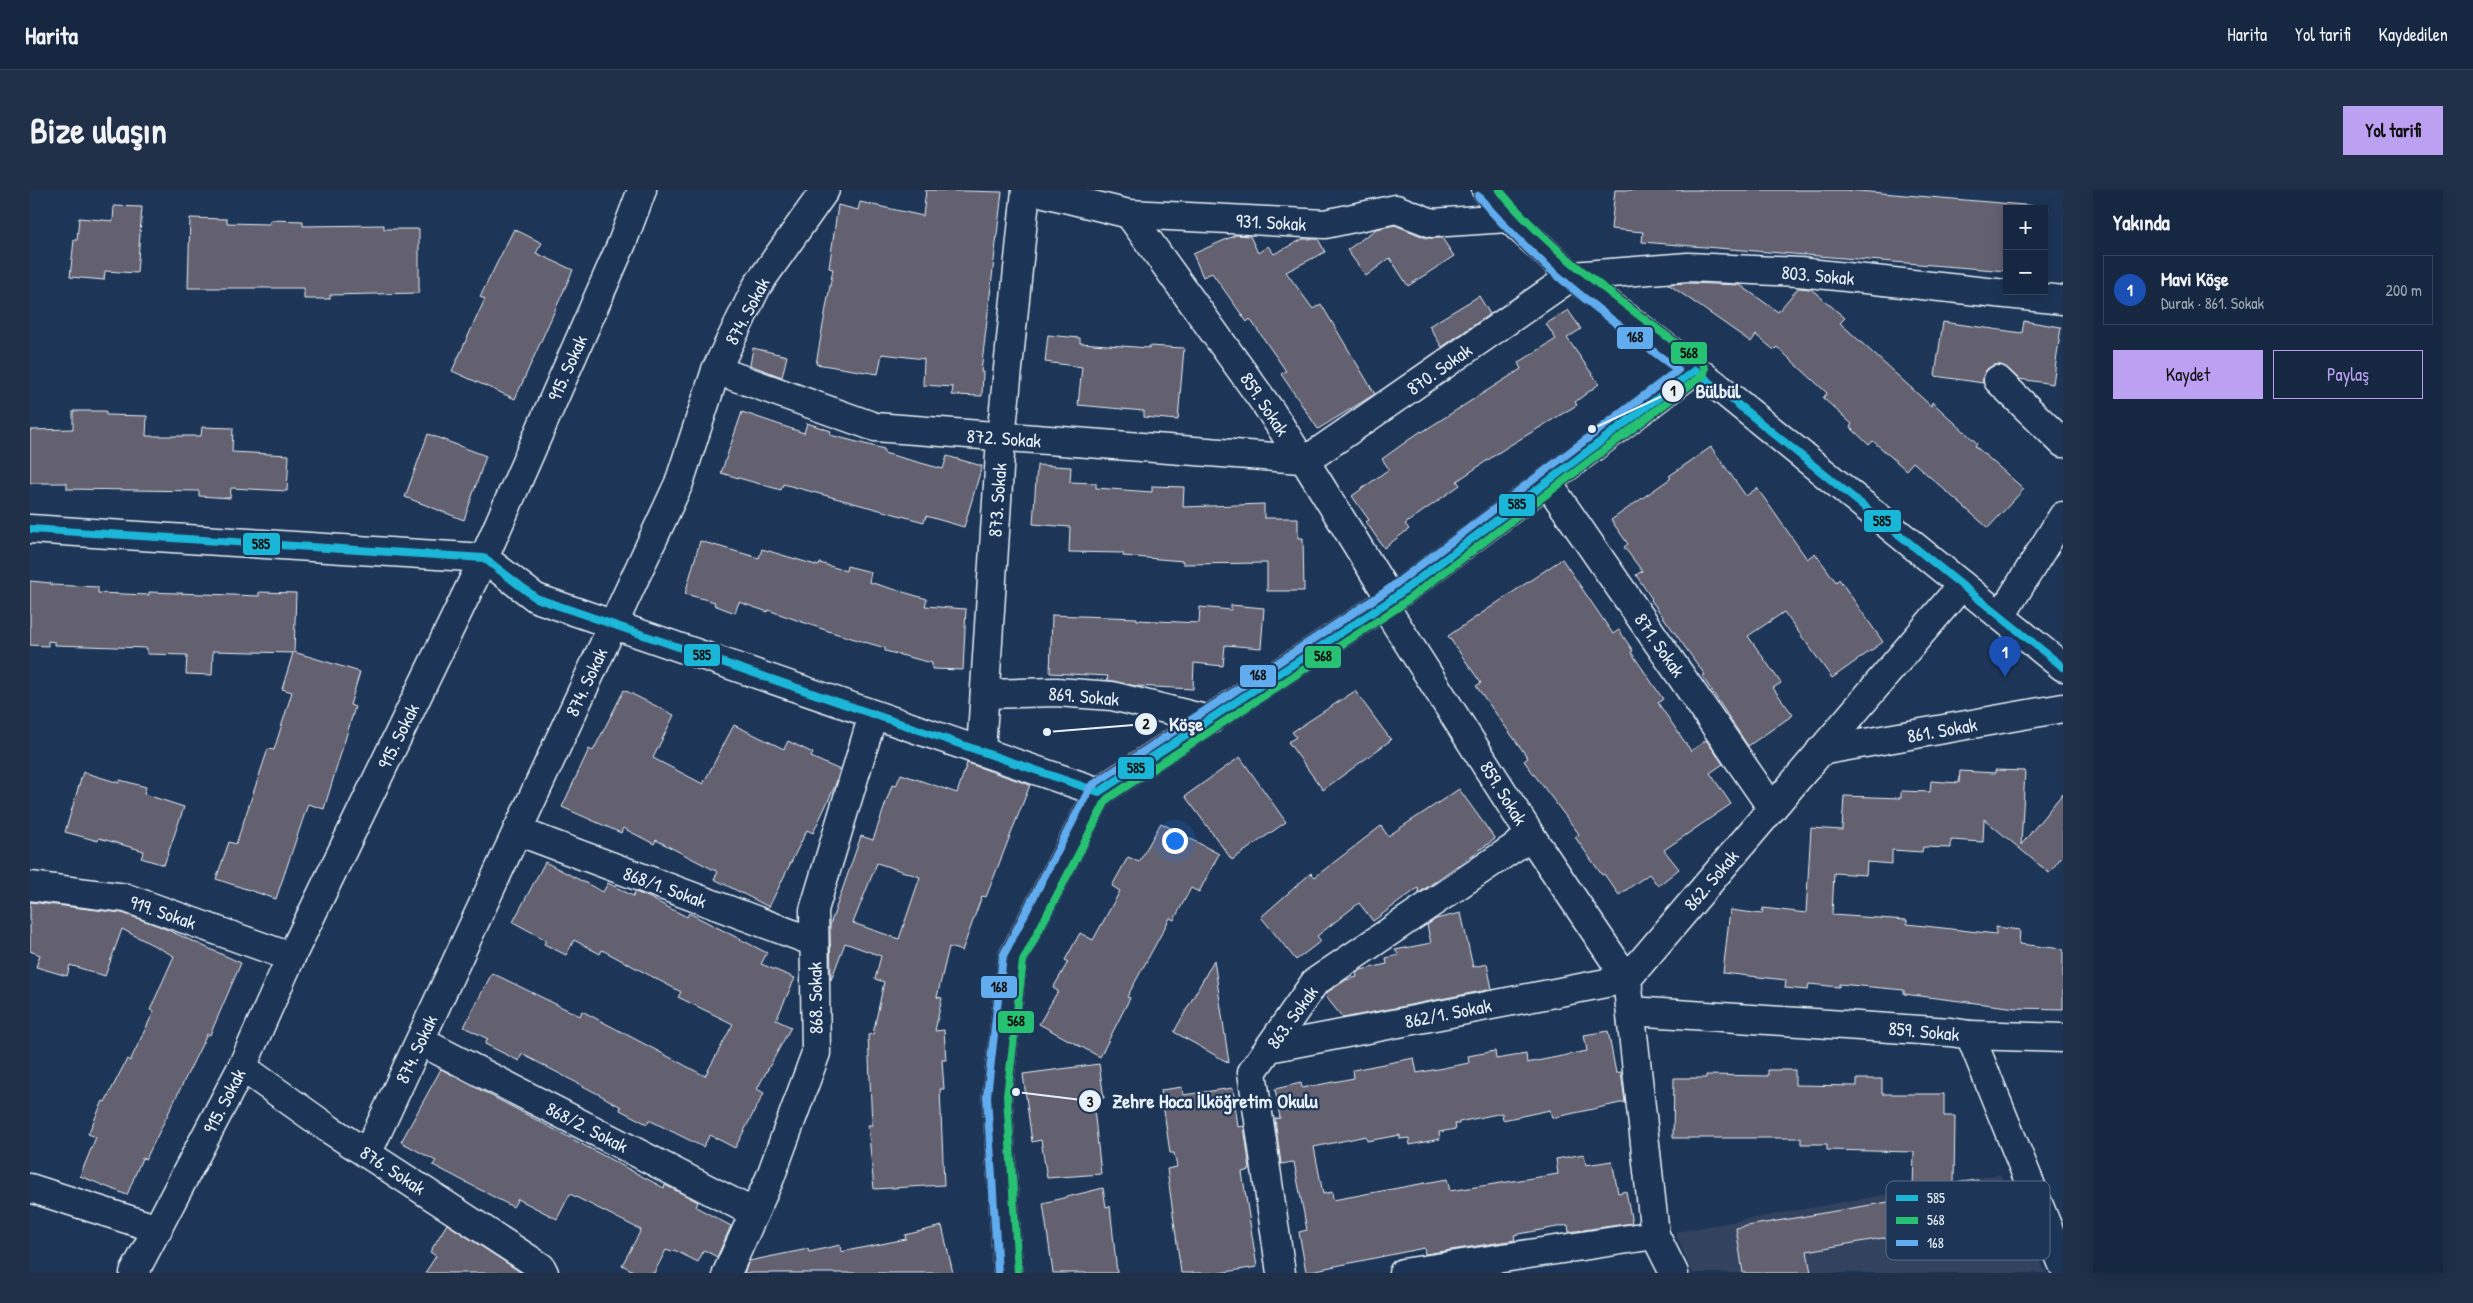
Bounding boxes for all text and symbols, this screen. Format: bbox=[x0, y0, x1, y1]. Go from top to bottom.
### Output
text: Harita bbox=[25, 19, 78, 51]
text: Harita bbox=[2227, 22, 2267, 47]
text: Yol tarifi bbox=[2295, 22, 2351, 47]
text: Kaydedilen bbox=[2379, 22, 2448, 47]
button: Yol tarifi bbox=[2343, 106, 2443, 155]
text: Bize ulaşın bbox=[30, 107, 167, 154]
map controls bbox=[2003, 205, 2048, 295]
button: + bbox=[2003, 205, 2048, 250]
street label: 931. Sokak bbox=[1235, 207, 1307, 237]
text: Yakında bbox=[2113, 208, 2170, 237]
button: − bbox=[2003, 250, 2048, 295]
street label: 803. Sokak bbox=[1780, 259, 1856, 291]
text: Mavi Köşe bbox=[2161, 266, 2228, 292]
street label: 874. Sokak bbox=[718, 273, 776, 349]
text: 1 bbox=[2127, 279, 2133, 301]
text: 200 m bbox=[2386, 279, 2422, 301]
text: Durak · 861. Sokak bbox=[2161, 292, 2264, 314]
line badge: 168 bbox=[1616, 326, 1654, 350]
text: 168 bbox=[1627, 327, 1643, 346]
street label: 915. Sokak bbox=[541, 331, 593, 405]
street label: 870. Sokak bbox=[1401, 337, 1477, 401]
line badge: 568 bbox=[1670, 341, 1708, 365]
text: 568 bbox=[1680, 343, 1698, 362]
button: Kaydet bbox=[2113, 350, 2263, 399]
button: Paylaş bbox=[2273, 350, 2423, 399]
street label: 859. Sokak bbox=[1234, 367, 1296, 441]
callout: Bülbül bbox=[1660, 374, 1751, 409]
text: Bülbül bbox=[1695, 377, 1741, 404]
text: 1 bbox=[1670, 380, 1676, 401]
street label: 872. Sokak bbox=[966, 422, 1042, 454]
street label: 873. Sokak bbox=[981, 462, 1013, 538]
line badge: 585 bbox=[1498, 493, 1536, 517]
text: 585 bbox=[1508, 494, 1526, 513]
line badge: 585 bbox=[1863, 509, 1902, 533]
text: 585 bbox=[1873, 511, 1891, 530]
line badge: 585 bbox=[242, 532, 281, 556]
text: 585 bbox=[252, 534, 270, 553]
street label: 871. Sokak bbox=[1629, 608, 1692, 682]
pin: 1 bbox=[1989, 636, 2021, 677]
street label: 874. Sokak bbox=[559, 643, 613, 720]
line badge: 585 bbox=[683, 643, 721, 667]
text: 585 bbox=[693, 645, 711, 664]
line badge: 568 bbox=[1304, 645, 1342, 669]
text: 568 bbox=[1314, 646, 1332, 665]
line badge: 168 bbox=[1239, 664, 1277, 688]
text: 168 bbox=[1250, 665, 1266, 684]
street label: 869. Sokak bbox=[1048, 680, 1121, 712]
street label: 915. Sokak bbox=[371, 699, 425, 773]
callout: Köşe bbox=[1134, 706, 1213, 741]
text: Köşe bbox=[1169, 710, 1203, 737]
street label: 861. Sokak bbox=[1905, 711, 1979, 749]
text: 2 bbox=[1142, 713, 1150, 734]
line badge: 585 bbox=[1117, 756, 1155, 780]
street label: 859. Sokak bbox=[1474, 756, 1534, 830]
text: 585 bbox=[1127, 758, 1145, 777]
your location bbox=[1162, 828, 1188, 854]
street label: 862. Sokak bbox=[1678, 844, 1744, 916]
street label: 868/1. Sokak bbox=[620, 860, 710, 914]
street label: 919. Sokak bbox=[126, 888, 200, 936]
street label: 868. Sokak bbox=[801, 962, 829, 1034]
line badge: 168 bbox=[980, 975, 1018, 999]
text: 168 bbox=[991, 977, 1007, 996]
street label: 863. Sokak bbox=[1260, 980, 1324, 1054]
street label: 862/1. Sokak bbox=[1402, 992, 1494, 1034]
street label: 874. Sokak bbox=[389, 1010, 443, 1087]
line badge: 568 bbox=[997, 1010, 1035, 1034]
text: 568 bbox=[1007, 1011, 1025, 1030]
street label: 859. Sokak bbox=[1887, 1015, 1961, 1047]
street label: 915. Sokak bbox=[197, 1064, 252, 1138]
callout: Zehre Hoca İlköğretim Okulu bbox=[1077, 1084, 1328, 1119]
text: Zehre Hoca İlköğretim Okulu bbox=[1112, 1087, 1319, 1115]
text: 3 bbox=[1087, 1091, 1094, 1112]
street label: 868/2. Sokak bbox=[541, 1095, 633, 1159]
street label: 876. Sokak bbox=[355, 1139, 431, 1201]
legend bbox=[1886, 1181, 2050, 1260]
text: 585 bbox=[1927, 1188, 1945, 1207]
text: 568 bbox=[1927, 1210, 1945, 1229]
text: 168 bbox=[1927, 1233, 1944, 1252]

